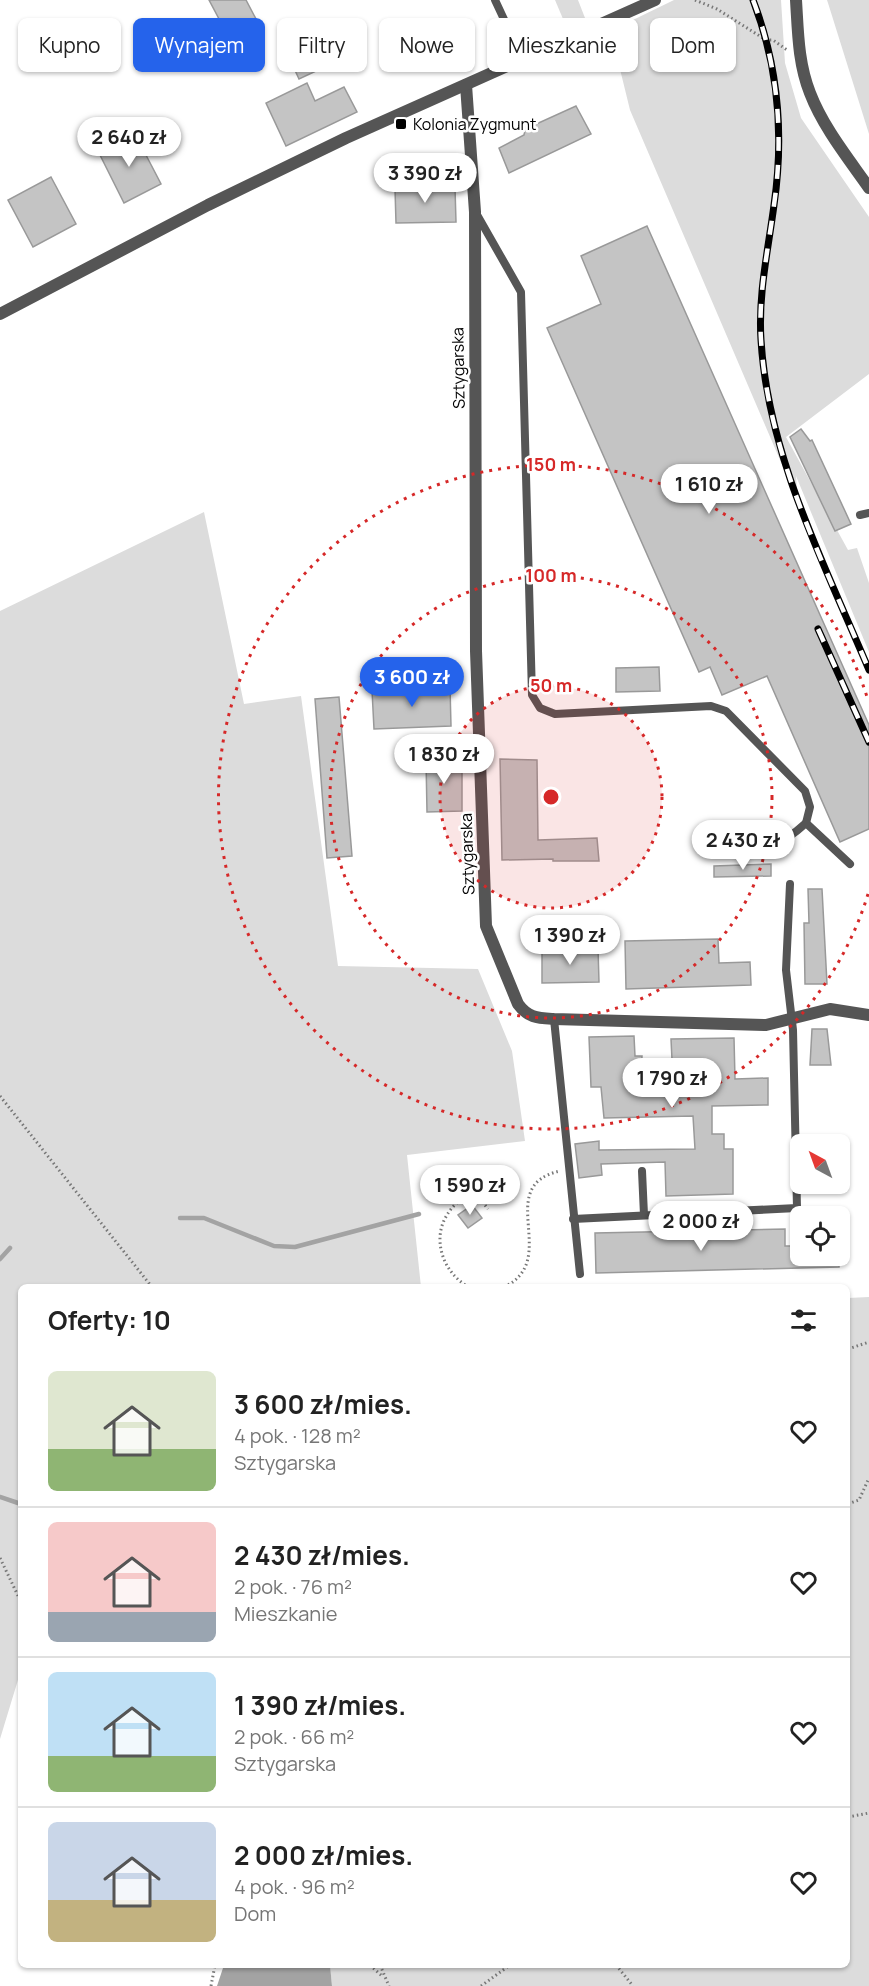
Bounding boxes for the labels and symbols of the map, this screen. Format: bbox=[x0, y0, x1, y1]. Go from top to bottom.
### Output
place label: Kolonia Zygmunt bbox=[413, 113, 536, 135]
pin: 2 640 zł bbox=[67, 117, 191, 168]
marker: Kolonia Zygmunt bbox=[394, 117, 408, 131]
pin: 3 390 zł bbox=[363, 153, 487, 204]
street label: Sztygarska bbox=[446, 327, 470, 409]
text: 150 m bbox=[526, 452, 576, 476]
pin: 1 610 zł bbox=[647, 464, 771, 515]
text: 100 m bbox=[525, 563, 577, 587]
pin: 3 600 zł bbox=[350, 657, 474, 708]
text: 50 m bbox=[530, 673, 572, 697]
pin: 1 830 zł bbox=[382, 734, 506, 785]
centre of rings bbox=[541, 787, 561, 807]
street label: Sztygarska bbox=[455, 813, 479, 895]
pin: 2 430 zł bbox=[681, 820, 805, 871]
pin: 1 390 zł bbox=[508, 915, 632, 966]
pin: 1 790 zł bbox=[610, 1058, 734, 1109]
north arrow bbox=[790, 1134, 850, 1194]
pin: 1 590 zł bbox=[408, 1165, 532, 1216]
pin: 2 000 zł bbox=[639, 1201, 763, 1252]

